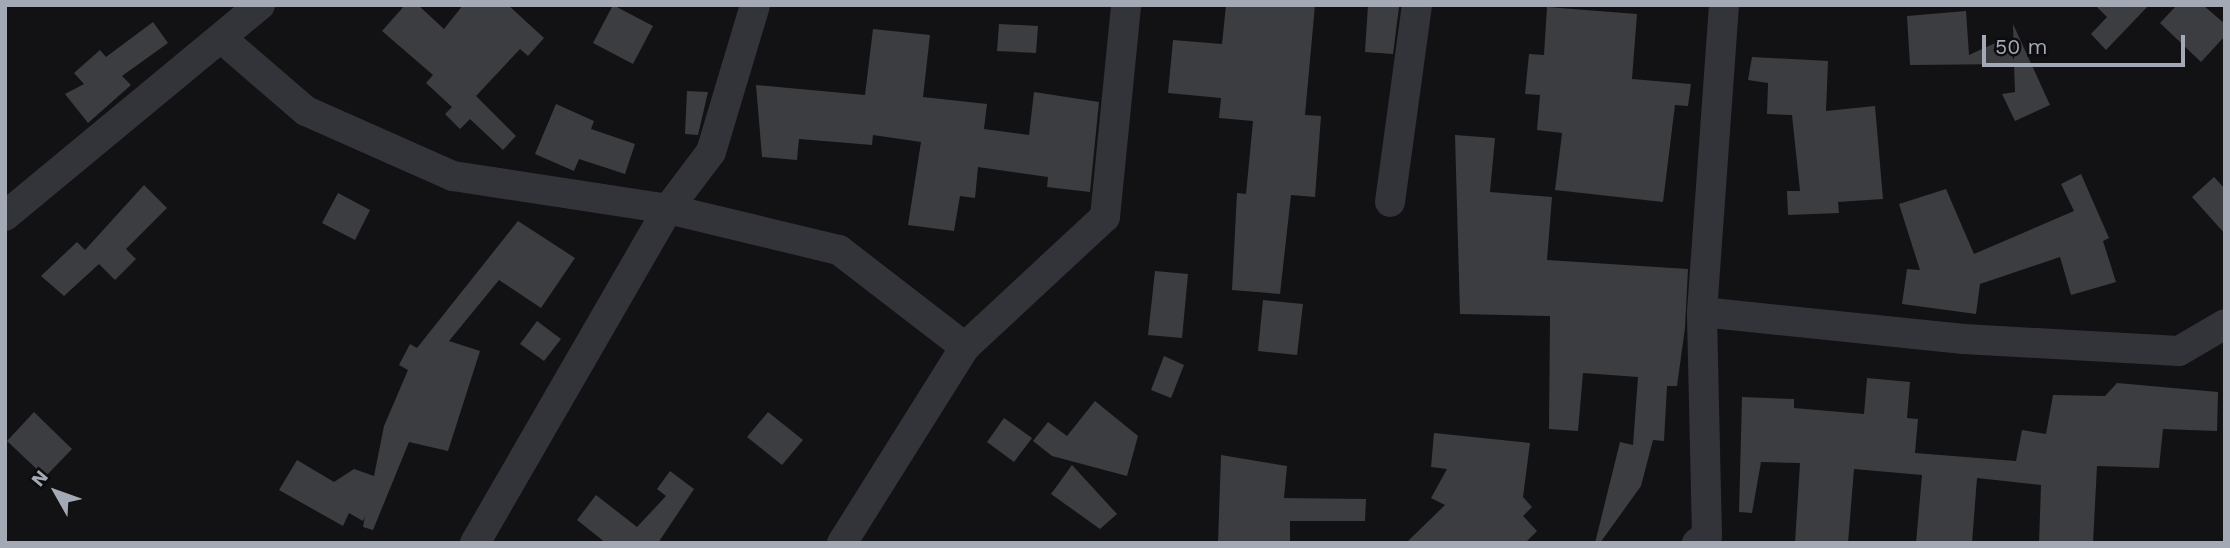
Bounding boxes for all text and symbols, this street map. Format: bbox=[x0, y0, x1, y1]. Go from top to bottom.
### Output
scale bar bbox=[1985, 21, 2188, 65]
text: 50 m bbox=[1995, 34, 2047, 59]
north arrow bbox=[21, 457, 91, 527]
text: N bbox=[26, 465, 53, 491]

